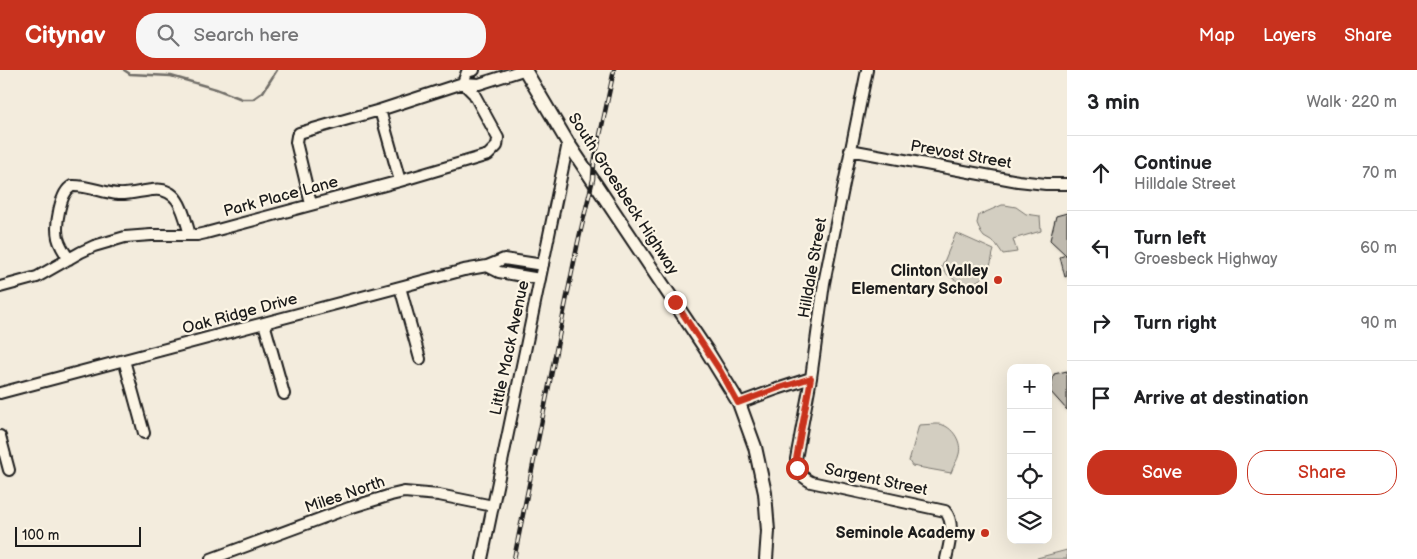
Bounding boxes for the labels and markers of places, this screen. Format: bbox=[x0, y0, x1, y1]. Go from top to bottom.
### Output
place label: Clinton Valley Elementary School bbox=[851, 262, 989, 299]
marker: Clinton Valley Elementary School bbox=[992, 274, 1004, 286]
place label: Seminole Academy bbox=[836, 524, 976, 543]
marker: Seminole Academy bbox=[979, 527, 991, 539]

